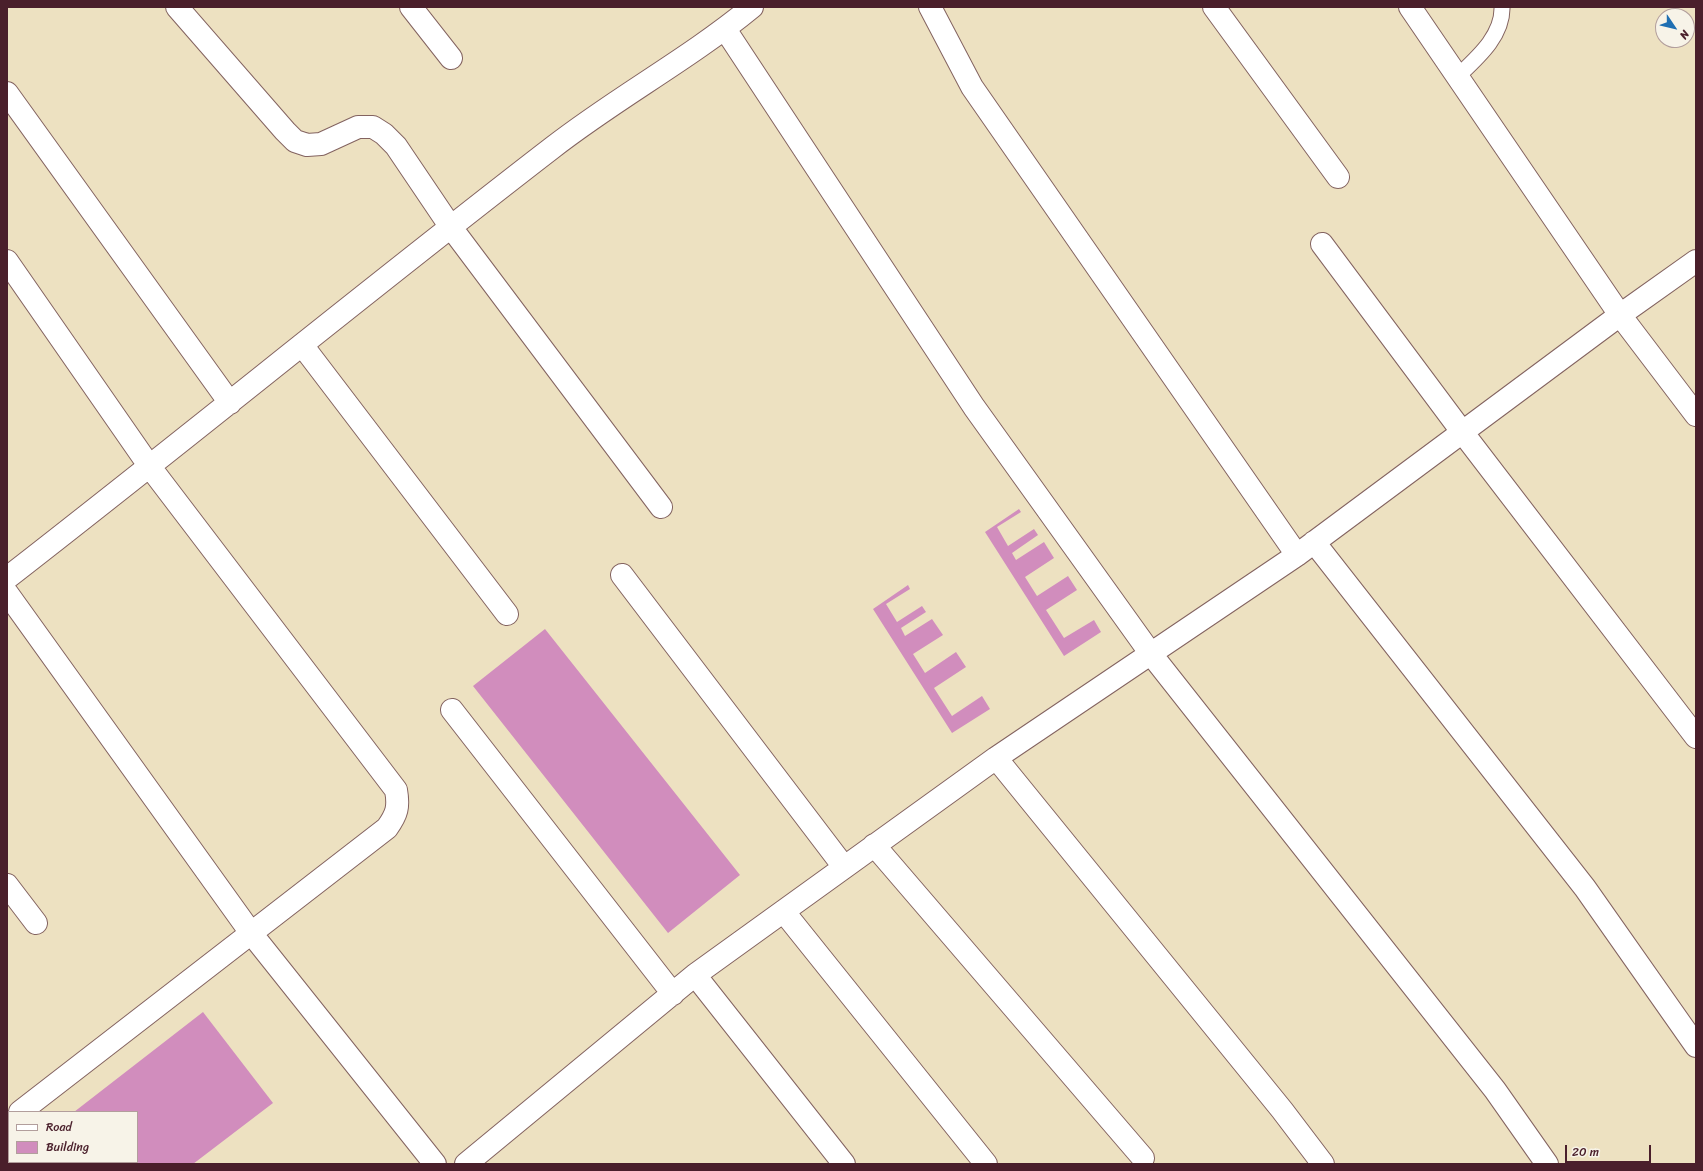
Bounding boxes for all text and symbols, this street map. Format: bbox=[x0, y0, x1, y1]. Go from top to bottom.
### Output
north arrow bbox=[1655, 8, 1695, 48]
text: N bbox=[1674, 26, 1694, 43]
legend bbox=[8, 1111, 138, 1163]
text: Road bbox=[46, 1116, 72, 1138]
text: Building bbox=[46, 1136, 89, 1158]
scale bar bbox=[1567, 1137, 1653, 1163]
text: 20 m bbox=[1572, 1141, 1599, 1163]

